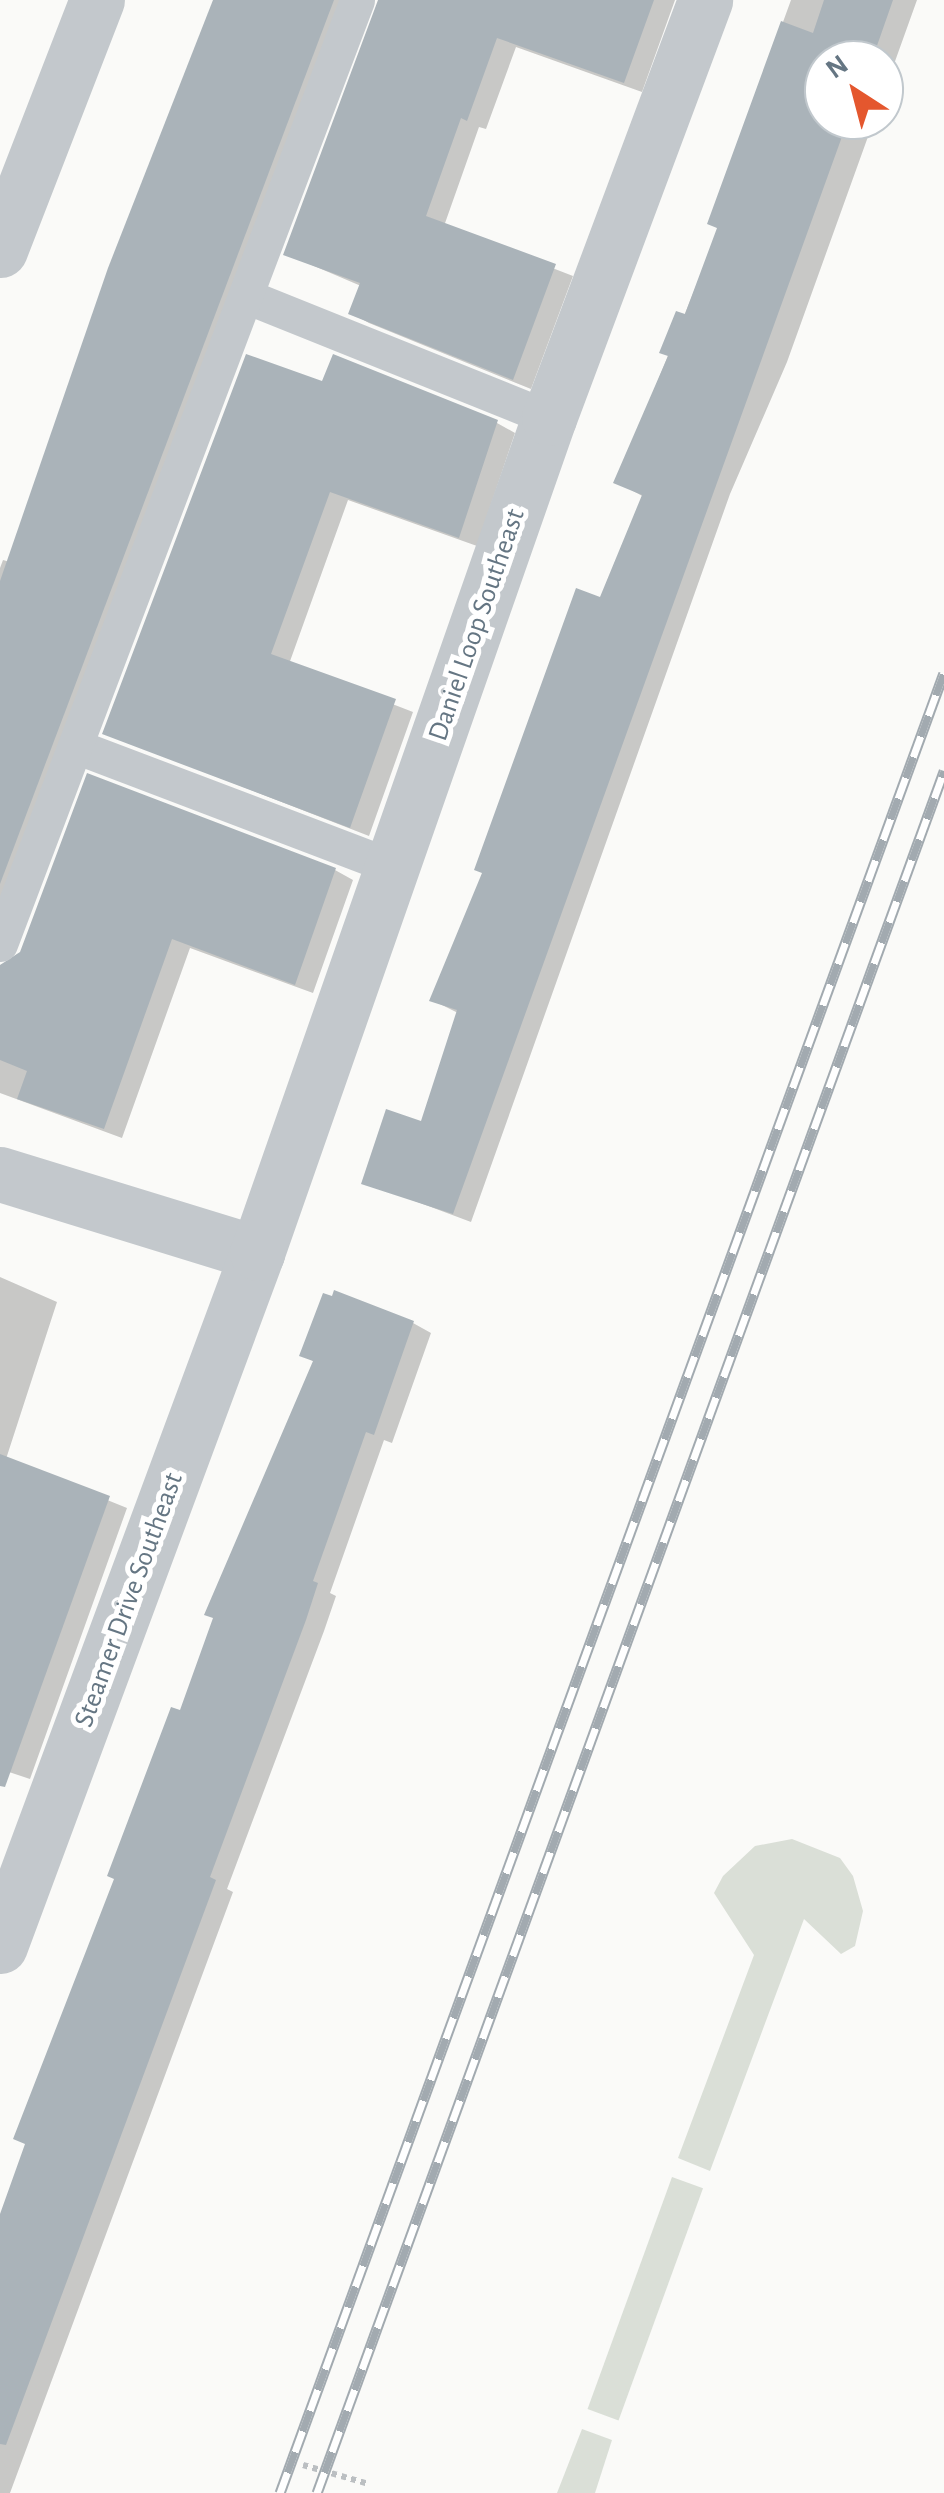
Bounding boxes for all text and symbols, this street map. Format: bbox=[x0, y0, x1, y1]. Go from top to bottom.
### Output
north arrow bbox=[804, 40, 904, 140]
text: N bbox=[821, 50, 854, 84]
street label: Daniel Loop Southeast bbox=[422, 504, 532, 746]
street label: Steamer Drive Southeast bbox=[67, 1468, 191, 1732]

